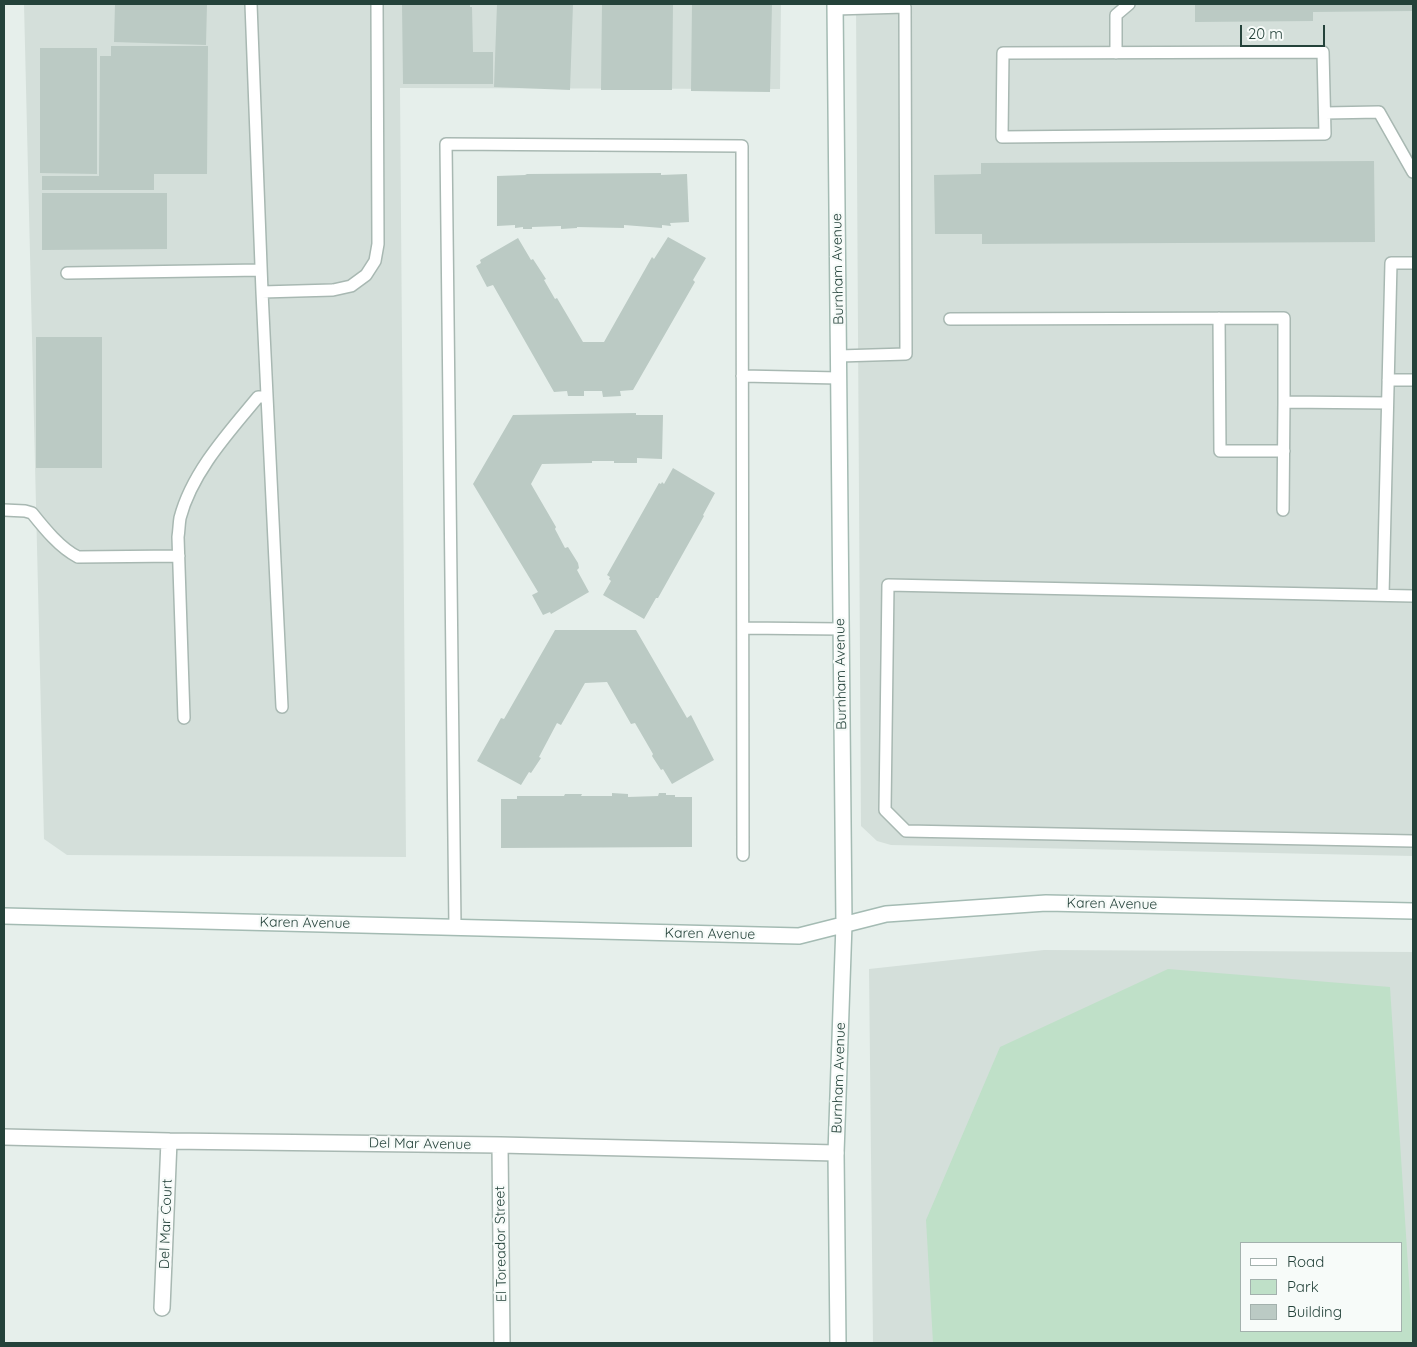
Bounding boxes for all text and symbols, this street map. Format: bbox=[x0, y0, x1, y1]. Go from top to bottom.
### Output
scale bar bbox=[1242, 15, 1327, 47]
text: 20 m bbox=[1248, 24, 1283, 43]
street label: Burnham Avenue bbox=[829, 213, 847, 325]
street label: Burnham Avenue bbox=[832, 618, 850, 730]
street label: Karen Avenue bbox=[1067, 895, 1157, 913]
street label: Karen Avenue bbox=[260, 914, 350, 932]
street label: Karen Avenue bbox=[665, 925, 755, 943]
street label: Burnham Avenue bbox=[829, 1022, 849, 1134]
street label: Del Mar Avenue bbox=[369, 1135, 471, 1153]
street label: Del Mar Court bbox=[156, 1179, 176, 1269]
street label: El Toreador Street bbox=[492, 1186, 510, 1302]
legend bbox=[1240, 1242, 1402, 1332]
text: Road bbox=[1287, 1252, 1324, 1271]
text: Park bbox=[1287, 1277, 1319, 1296]
text: Building bbox=[1287, 1302, 1342, 1321]

